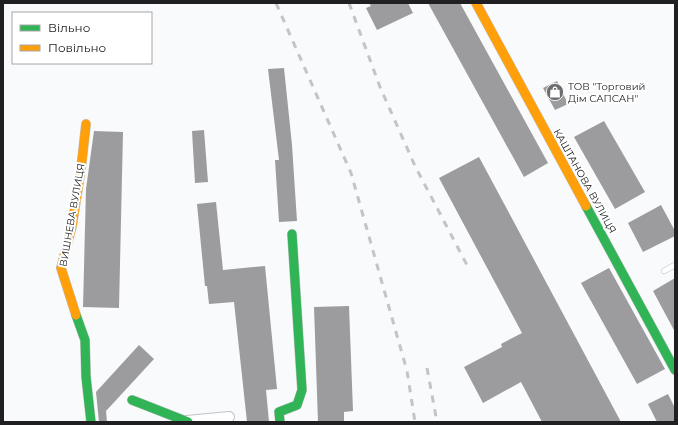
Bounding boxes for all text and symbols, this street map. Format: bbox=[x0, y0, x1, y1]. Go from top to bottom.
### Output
legend bbox=[12, 12, 152, 64]
text: Вільно bbox=[48, 20, 91, 35]
text: Повільно bbox=[48, 40, 107, 55]
place label: ТОВ "Торговий Дім САПСАН" bbox=[568, 80, 645, 105]
shop icon: ТОВ "Торговий Дім САПСАН" bbox=[545, 82, 565, 102]
street label: КАШТАНОВА ВУЛИЦЯ bbox=[551, 126, 619, 236]
street label: ВИШНЕВА ВУЛИЦЯ bbox=[57, 162, 87, 268]

